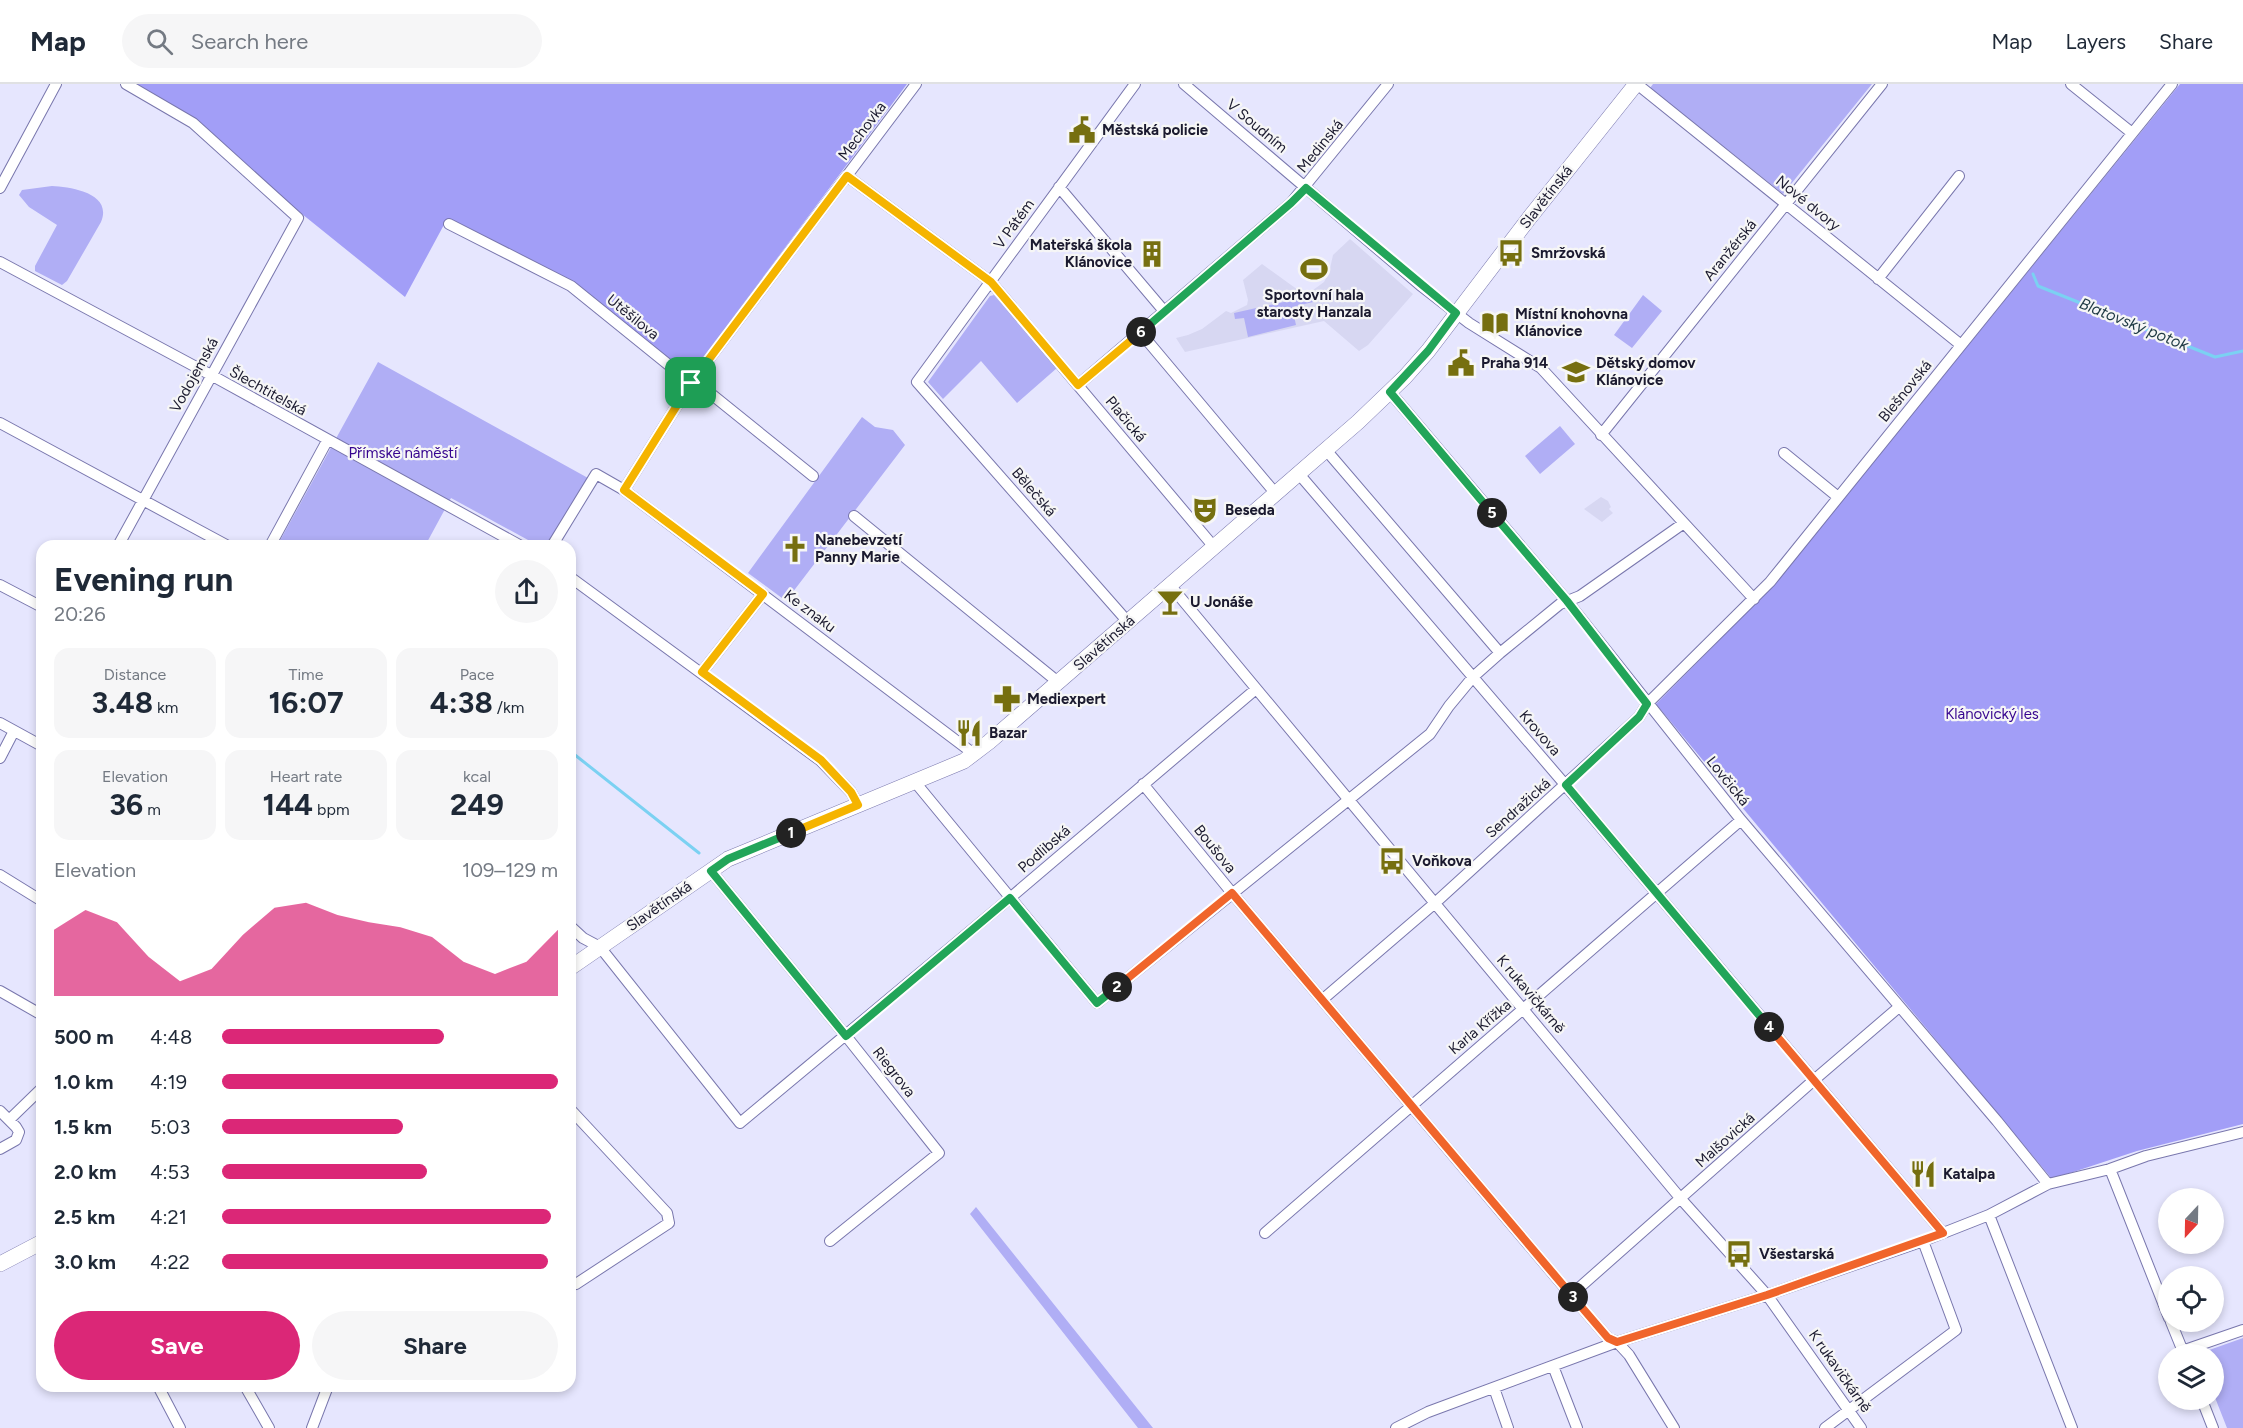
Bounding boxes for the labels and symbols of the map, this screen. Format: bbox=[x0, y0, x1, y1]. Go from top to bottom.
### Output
street label: V Soudním bbox=[1223, 95, 1291, 157]
street label: Mechovka bbox=[834, 98, 890, 164]
public building icon: Městská policie bbox=[1067, 115, 1097, 145]
street label: Medinská bbox=[1293, 116, 1347, 176]
place label: Městská policie bbox=[1102, 121, 1209, 139]
street label: Slavětínská bbox=[1516, 162, 1576, 232]
street label: Nové dvory bbox=[1772, 172, 1844, 235]
street label: V Pátém bbox=[990, 196, 1038, 252]
street label: Aranžérská bbox=[1700, 216, 1760, 284]
place label: Mateřská škola Klánovice bbox=[1030, 236, 1133, 271]
bus stop icon: Smržovská bbox=[1496, 238, 1526, 268]
building icon: Mateřská škola Klánovice bbox=[1137, 239, 1167, 269]
place label: Smržovská bbox=[1531, 244, 1605, 262]
sports icon: Sportovní hala starosty Hanzala bbox=[1299, 254, 1329, 284]
place label: Sportovní hala starosty Hanzala bbox=[1256, 286, 1372, 321]
street label: Utěšilova bbox=[603, 290, 663, 344]
water label: Blatovský potok bbox=[2077, 293, 2192, 355]
place label: Místní knohovna Klánovice bbox=[1515, 305, 1628, 340]
library icon: Místní knohovna Klánovice bbox=[1480, 308, 1510, 338]
pin: 6 bbox=[1126, 317, 1156, 347]
street label: Vodojemská bbox=[166, 334, 222, 416]
public building icon: Praha 914 bbox=[1446, 348, 1476, 378]
place label: Praha 914 bbox=[1481, 354, 1549, 372]
place label: Dětský domov Klánovice bbox=[1596, 354, 1696, 389]
pin bbox=[665, 357, 716, 408]
school or university icon: Dětský domov Klánovice bbox=[1561, 357, 1591, 387]
street label: Blešnovská bbox=[1875, 357, 1935, 425]
street label: Šlechtitelská bbox=[226, 362, 310, 420]
street label: Plačická bbox=[1102, 392, 1150, 446]
park label: Přímské náměstí bbox=[348, 444, 459, 462]
street label: Bělečská bbox=[1008, 464, 1060, 520]
theatre icon: Beseda bbox=[1190, 495, 1220, 525]
pin: 5 bbox=[1477, 498, 1507, 528]
place label: Beseda bbox=[1225, 501, 1275, 519]
place label: Nanebevzetí Panny Marie bbox=[815, 531, 903, 566]
church icon: Nanebevzetí Panny Marie bbox=[780, 534, 810, 564]
street label: Ke znaku bbox=[781, 586, 839, 636]
bar icon: U Jonáše bbox=[1155, 587, 1185, 617]
place label: U Jonáše bbox=[1190, 593, 1254, 611]
street label: Slavětínská bbox=[1070, 612, 1138, 674]
pharmacy icon: Mediexpert bbox=[992, 684, 1022, 714]
place label: Mediexpert bbox=[1027, 690, 1106, 708]
park label: Klánovický les bbox=[1945, 705, 2039, 723]
street label: Krovova bbox=[1515, 707, 1565, 759]
restaurant icon: Bazar bbox=[954, 718, 984, 748]
place label: Bazar bbox=[989, 724, 1027, 742]
street label: Lovčická bbox=[1703, 753, 1753, 809]
street label: Sendražická bbox=[1482, 774, 1554, 842]
pin: 1 bbox=[776, 818, 806, 848]
street label: Podlibská bbox=[1014, 821, 1074, 877]
street label: Boušova bbox=[1190, 821, 1240, 877]
bus stop icon: Voňkova bbox=[1377, 846, 1407, 876]
place label: Voňkova bbox=[1412, 852, 1472, 870]
street label: Slavětínská bbox=[623, 877, 695, 935]
street label: K rukavičkárně bbox=[1493, 951, 1569, 1037]
pin: 2 bbox=[1102, 972, 1132, 1002]
street label: Karla Křížka bbox=[1445, 996, 1515, 1058]
pin: 4 bbox=[1754, 1012, 1784, 1042]
street label: Riegrova bbox=[869, 1043, 919, 1101]
street label: Malšovická bbox=[1692, 1109, 1758, 1171]
restaurant icon: Katalpa bbox=[1908, 1159, 1938, 1189]
place label: Katalpa bbox=[1943, 1165, 1995, 1183]
north arrow bbox=[2158, 1188, 2224, 1254]
bus stop icon: Všestarská bbox=[1724, 1239, 1754, 1269]
place label: Všestarská bbox=[1759, 1245, 1834, 1263]
pin: 3 bbox=[1558, 1282, 1588, 1312]
street label: K rukavičkárně bbox=[1805, 1326, 1875, 1416]

